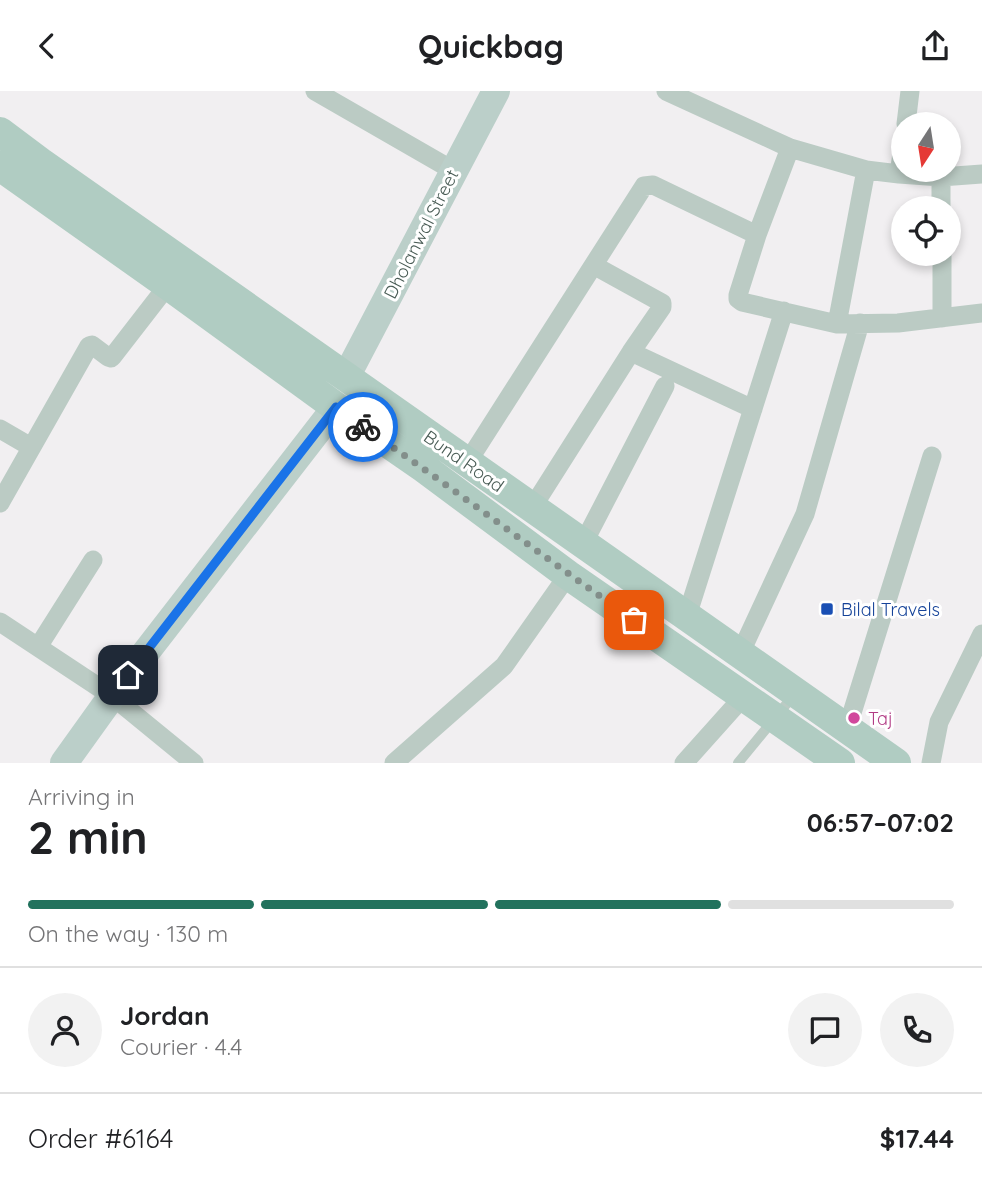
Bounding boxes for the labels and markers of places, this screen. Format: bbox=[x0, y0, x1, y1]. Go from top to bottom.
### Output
pin bbox=[604, 590, 664, 650]
place label: Bilal Travels bbox=[841, 598, 940, 621]
marker: Bilal Travels bbox=[819, 601, 835, 617]
pin bbox=[98, 645, 158, 705]
place label: Taj bbox=[868, 707, 893, 730]
marker: Taj bbox=[846, 710, 862, 726]

